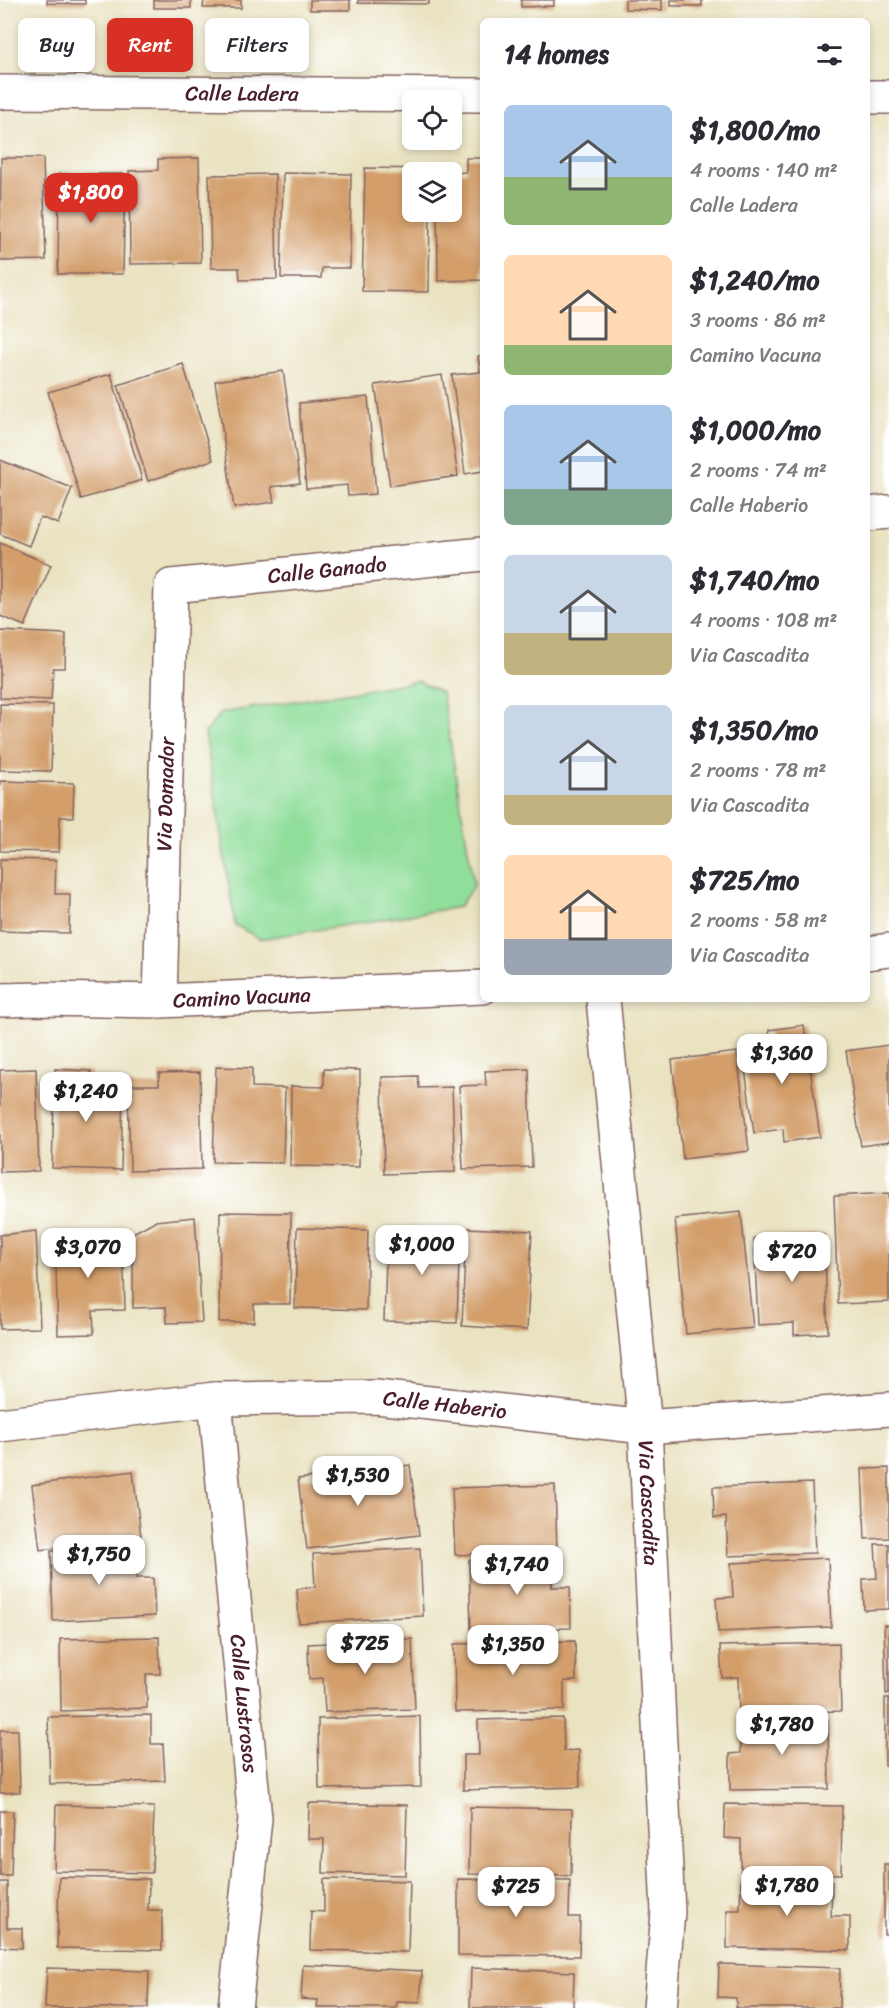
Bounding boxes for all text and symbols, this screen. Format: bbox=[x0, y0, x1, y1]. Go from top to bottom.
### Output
chip: Buy bbox=[18, 18, 95, 72]
chip: Rent bbox=[107, 18, 193, 72]
chip: Filters bbox=[205, 18, 309, 72]
text: 14 homes bbox=[504, 31, 609, 77]
icon: filters bbox=[813, 38, 846, 71]
street label: Calle Ladera bbox=[185, 74, 299, 113]
map controls bbox=[402, 90, 462, 222]
button: locate bbox=[402, 90, 462, 150]
text: $1,800/mo bbox=[690, 107, 820, 153]
icon: home bbox=[552, 129, 624, 201]
text: 4 rooms · 140 m² bbox=[690, 153, 838, 188]
button: layers bbox=[402, 162, 462, 222]
pin: $1,800 bbox=[42, 173, 140, 224]
text: $1,800 bbox=[59, 175, 123, 210]
text: Calle Ladera bbox=[690, 188, 798, 223]
text: $1,240/mo bbox=[690, 257, 819, 303]
icon: home bbox=[552, 279, 624, 351]
text: 3 rooms · 86 m² bbox=[690, 303, 826, 338]
text: Camino Vacuna bbox=[690, 338, 821, 373]
text: $1,000/mo bbox=[690, 407, 821, 453]
icon: home bbox=[552, 429, 624, 501]
text: 2 rooms · 74 m² bbox=[690, 453, 827, 488]
text: Calle Haberio bbox=[690, 488, 808, 523]
street label: Calle Ganado bbox=[266, 545, 389, 595]
text: $1,740/mo bbox=[690, 557, 819, 603]
icon: home bbox=[552, 579, 624, 651]
text: 4 rooms · 108 m² bbox=[690, 603, 837, 638]
text: Via Cascadita bbox=[690, 638, 809, 673]
text: $1,350/mo bbox=[690, 707, 818, 753]
icon: home bbox=[552, 729, 624, 801]
street label: Via Domador bbox=[145, 735, 186, 852]
text: 2 rooms · 78 m² bbox=[690, 753, 826, 788]
text: Via Cascadita bbox=[690, 788, 809, 823]
text: $725/mo bbox=[690, 857, 799, 903]
icon: home bbox=[552, 879, 624, 951]
text: 2 rooms · 58 m² bbox=[690, 903, 827, 938]
text: Via Cascadita bbox=[690, 938, 809, 973]
street label: Camino Vacuna bbox=[172, 975, 312, 1019]
pin: $1,360 bbox=[733, 1034, 831, 1085]
text: $1,360 bbox=[751, 1036, 813, 1071]
pin: $1,240 bbox=[37, 1072, 135, 1123]
text: $1,240 bbox=[54, 1074, 118, 1109]
pin: $1,000 bbox=[373, 1225, 471, 1276]
text: $1,000 bbox=[389, 1227, 455, 1262]
pin: $3,070 bbox=[39, 1228, 137, 1279]
text: $3,070 bbox=[55, 1230, 121, 1265]
pin: $720 bbox=[756, 1232, 828, 1283]
text: $720 bbox=[767, 1234, 817, 1269]
street label: Calle Haberio bbox=[381, 1379, 509, 1430]
street label: Via Cascadita bbox=[627, 1439, 671, 1567]
pin: $1,530 bbox=[309, 1456, 407, 1507]
text: $1,530 bbox=[326, 1458, 390, 1493]
pin: $1,750 bbox=[50, 1535, 148, 1586]
text: $1,750 bbox=[67, 1537, 131, 1572]
pin: $1,740 bbox=[468, 1545, 566, 1596]
text: $1,740 bbox=[485, 1547, 549, 1582]
pin: $725 bbox=[329, 1624, 401, 1675]
pin: $1,350 bbox=[464, 1625, 562, 1676]
text: $725 bbox=[341, 1626, 389, 1661]
text: $1,350 bbox=[481, 1627, 545, 1662]
street label: Calle Lustrosos bbox=[219, 1633, 270, 1775]
pin: $1,780 bbox=[733, 1705, 831, 1756]
text: $1,780 bbox=[750, 1707, 814, 1742]
pin: $1,780 bbox=[738, 1866, 836, 1917]
pin: $725 bbox=[480, 1867, 552, 1918]
text: $1,780 bbox=[755, 1868, 819, 1903]
text: $725 bbox=[492, 1869, 540, 1904]

